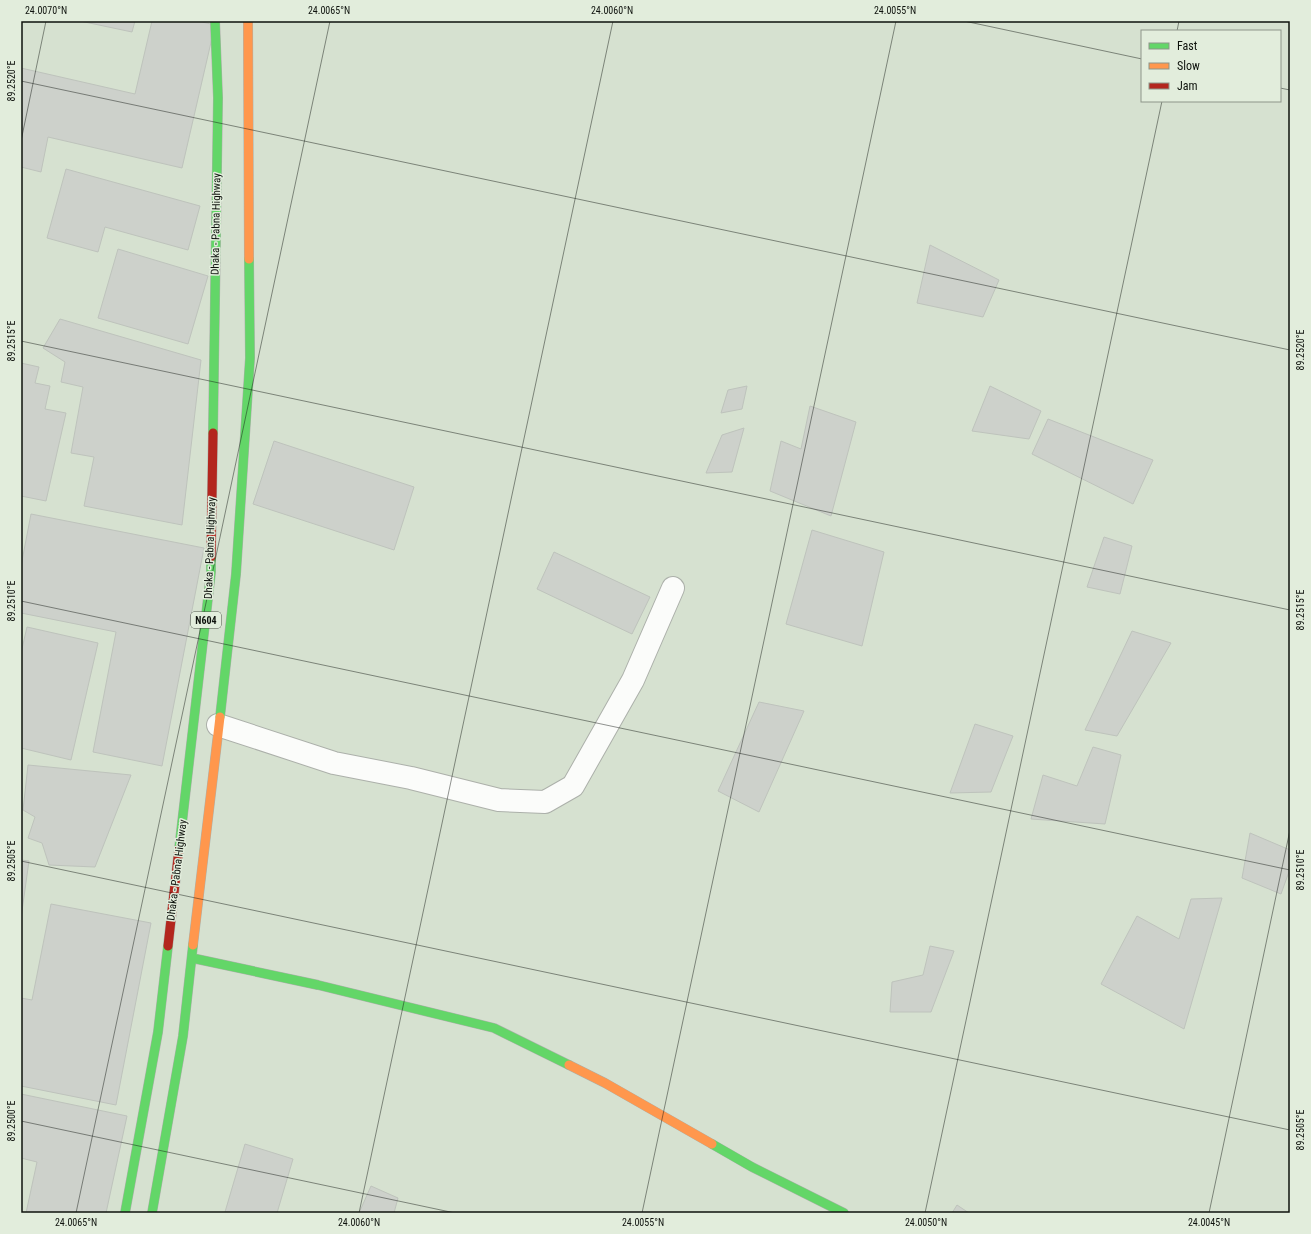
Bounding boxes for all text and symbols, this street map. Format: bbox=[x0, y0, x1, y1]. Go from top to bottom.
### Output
text: 24.0070°N bbox=[25, 5, 67, 16]
text: 24.0065°N bbox=[308, 5, 350, 16]
text: 24.0060°N bbox=[591, 5, 633, 16]
text: 24.0055°N bbox=[874, 5, 916, 16]
legend bbox=[1141, 30, 1281, 102]
text: Fast bbox=[1177, 39, 1198, 53]
text: Slow bbox=[1177, 59, 1200, 73]
text: 89.2520°E bbox=[6, 60, 17, 101]
text: Jam bbox=[1177, 79, 1198, 93]
street label: Dhaka - Pabna Highway bbox=[209, 173, 223, 275]
text: 89.2515°E bbox=[6, 320, 17, 361]
text: 89.2520°E bbox=[1295, 329, 1306, 370]
street label: Dhaka - Pabna Highway bbox=[202, 497, 218, 599]
text: 89.2510°E bbox=[6, 580, 17, 621]
text: 89.2515°E bbox=[1295, 589, 1306, 630]
road number: N604 bbox=[191, 612, 221, 628]
street label: Dhaka - Pabna Highway bbox=[164, 818, 190, 921]
text: 89.2505°E bbox=[6, 840, 17, 881]
text: 89.2510°E bbox=[1295, 849, 1306, 890]
text: 89.2500°E bbox=[6, 1100, 17, 1141]
text: 89.2505°E bbox=[1295, 1109, 1306, 1150]
text: 24.0065°N bbox=[55, 1217, 97, 1228]
text: 24.0060°N bbox=[338, 1217, 380, 1228]
text: 24.0055°N bbox=[622, 1217, 664, 1228]
text: 24.0050°N bbox=[905, 1217, 947, 1228]
text: 24.0045°N bbox=[1188, 1217, 1230, 1228]

